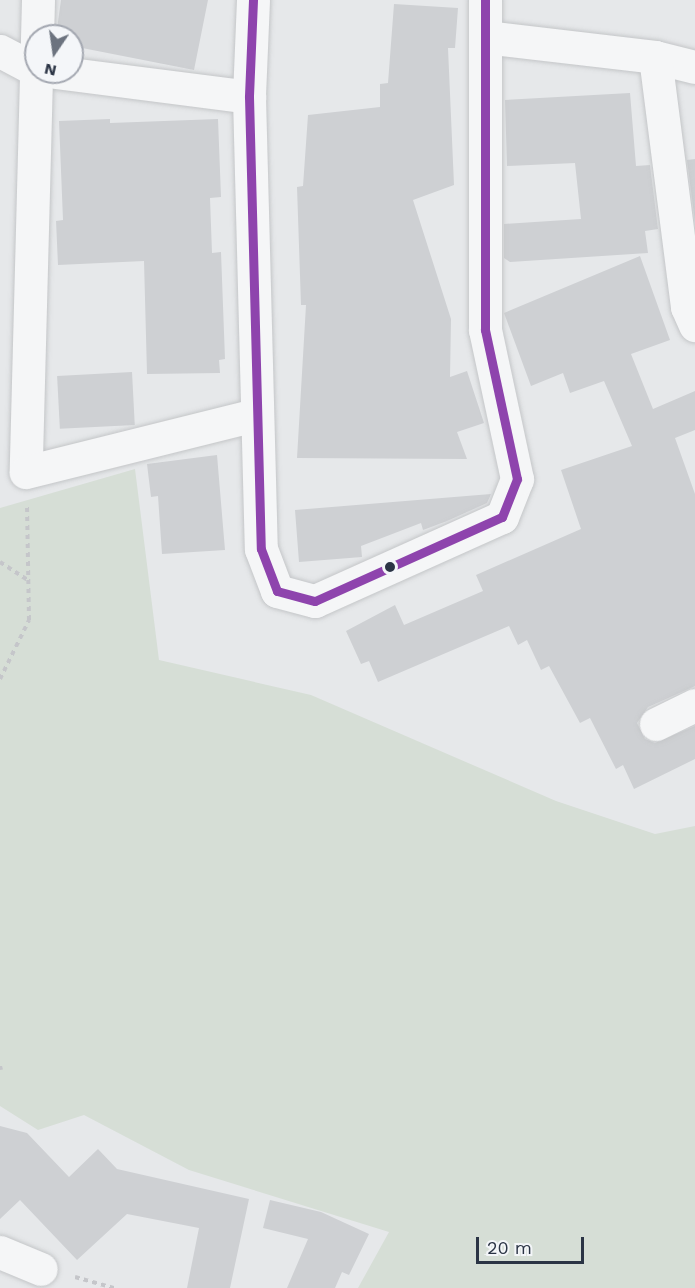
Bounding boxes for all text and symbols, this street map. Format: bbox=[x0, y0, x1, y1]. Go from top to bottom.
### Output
north arrow bbox=[24, 24, 84, 84]
text: N bbox=[42, 59, 58, 81]
unlabelled marker bbox=[384, 561, 396, 573]
scale bar bbox=[479, 1225, 587, 1263]
text: 20 m bbox=[487, 1237, 532, 1258]

